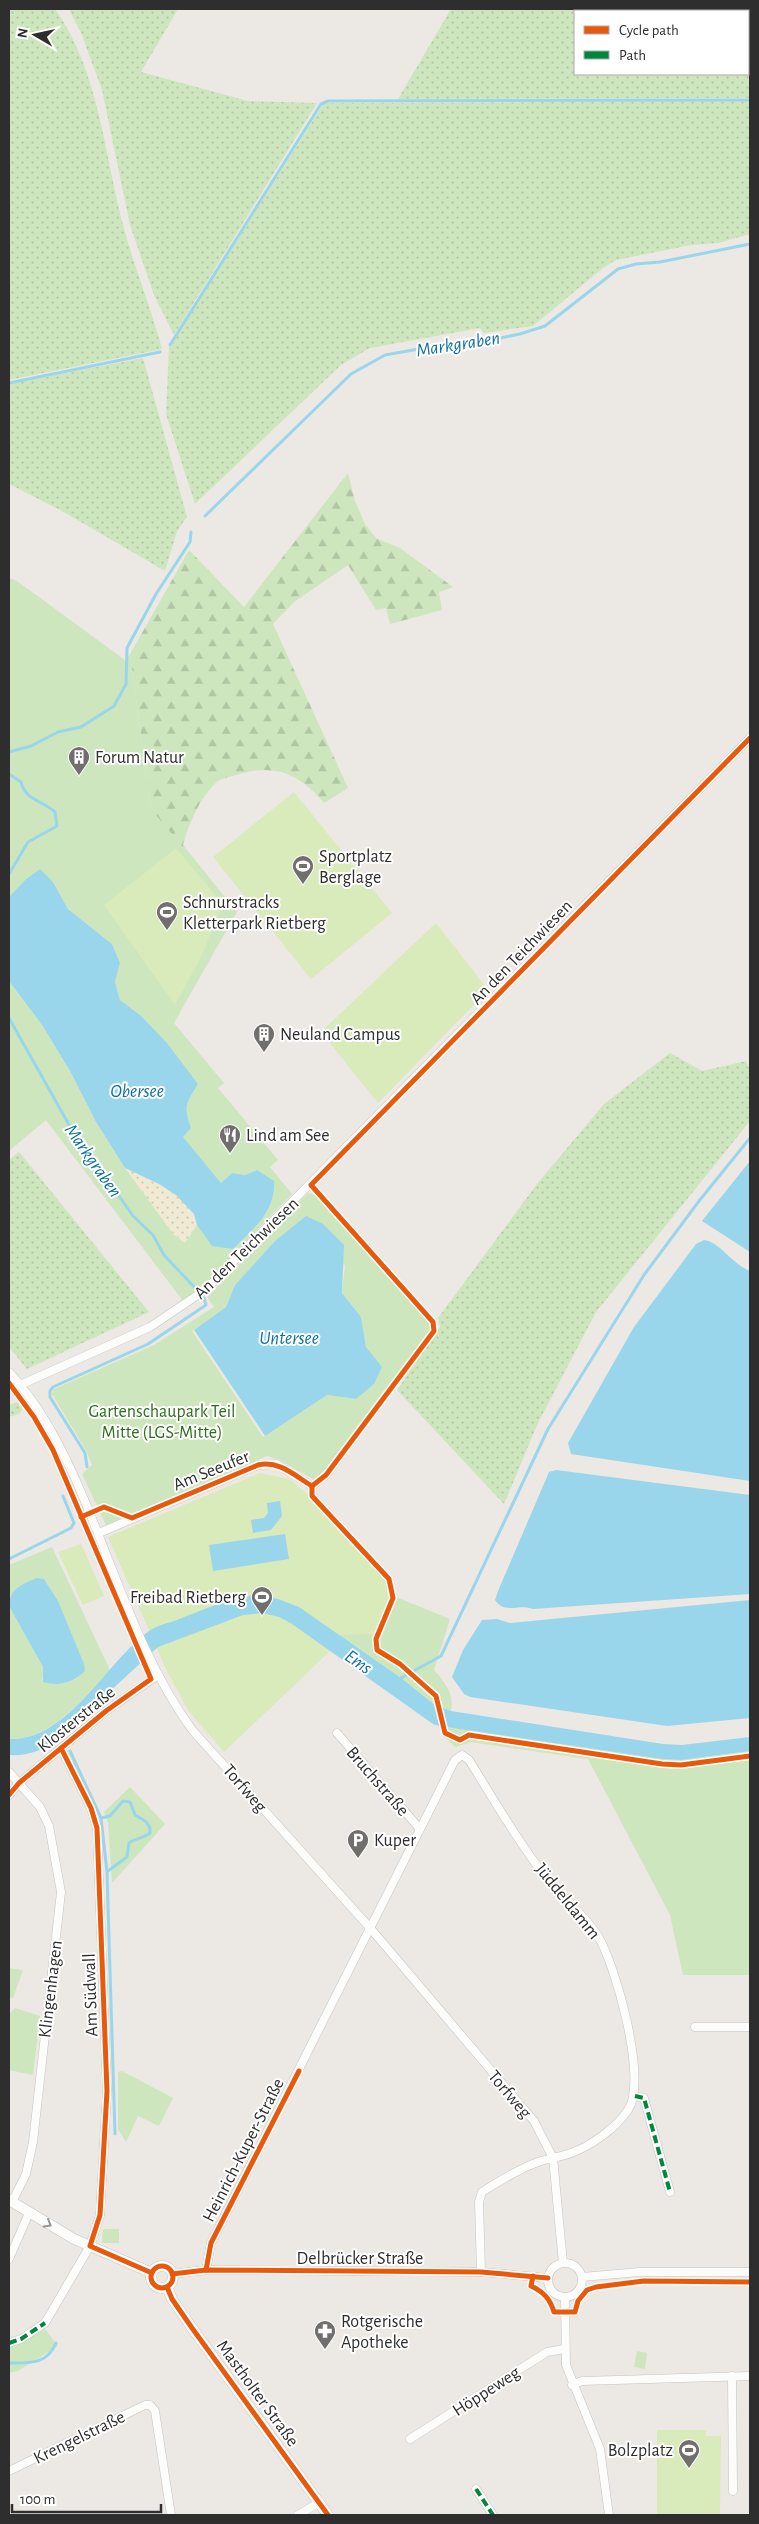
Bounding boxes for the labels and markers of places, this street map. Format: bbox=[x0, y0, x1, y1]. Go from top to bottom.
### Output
building icon: Forum Natur bbox=[67, 745, 91, 776]
place label: Forum Natur bbox=[95, 749, 184, 767]
place label: Sportplatz Berglage bbox=[319, 848, 392, 887]
sports icon: Sportplatz Berglage bbox=[291, 854, 315, 885]
place label: Schnurstracks Kletterpark Rietberg bbox=[183, 894, 326, 933]
sports icon: Schnurstracks Kletterpark Rietberg bbox=[155, 900, 179, 931]
building icon: Neuland Campus bbox=[252, 1022, 276, 1053]
place label: Neuland Campus bbox=[280, 1026, 400, 1044]
restaurant icon: Lind am See bbox=[218, 1123, 242, 1154]
place label: Lind am See bbox=[246, 1127, 330, 1145]
sports icon: Freibad Rietberg bbox=[250, 1585, 274, 1616]
place label: Freibad Rietberg bbox=[130, 1589, 246, 1607]
parking icon: Kuper bbox=[346, 1828, 370, 1859]
place label: Kuper bbox=[374, 1832, 416, 1850]
place label: Rotgerische Apotheke bbox=[341, 2313, 423, 2352]
pharmacy icon: Rotgerische Apotheke bbox=[313, 2319, 337, 2350]
sports icon: Bolzplatz bbox=[677, 2438, 701, 2469]
place label: Bolzplatz bbox=[608, 2442, 673, 2460]

